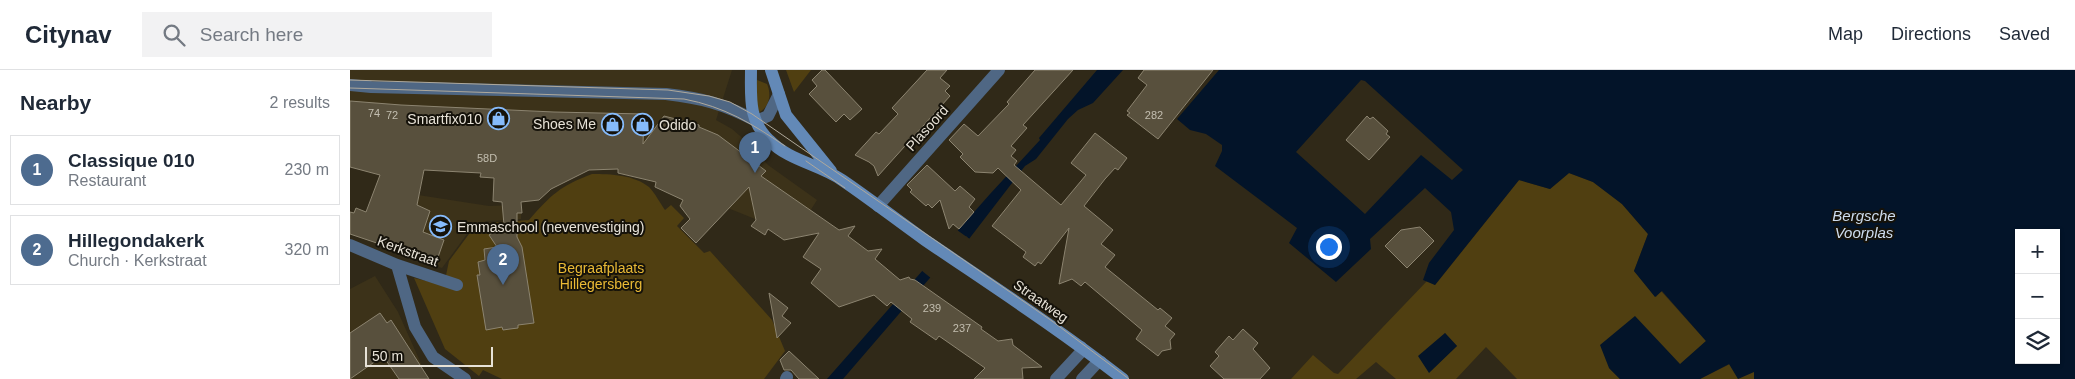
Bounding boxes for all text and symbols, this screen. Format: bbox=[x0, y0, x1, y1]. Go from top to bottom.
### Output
search box bbox=[142, 12, 492, 57]
text: Citynav bbox=[25, 21, 112, 48]
icon: search bbox=[160, 21, 188, 49]
text: Search here bbox=[200, 24, 303, 45]
text: Map bbox=[1828, 24, 1863, 44]
text: Directions bbox=[1891, 24, 1971, 44]
text: Saved bbox=[1999, 24, 2050, 44]
text: Nearby bbox=[20, 91, 91, 114]
text: 2 results bbox=[270, 94, 330, 111]
street label: Plasoord bbox=[903, 102, 951, 154]
house number: 74 bbox=[368, 107, 380, 119]
shop icon: Smartfix010 bbox=[486, 107, 510, 131]
house number: 72 bbox=[386, 109, 398, 121]
house number: 282 bbox=[1145, 109, 1163, 121]
place label: Smartfix010 bbox=[407, 111, 482, 127]
shop icon: Shoes Me bbox=[600, 112, 624, 136]
shop icon: Odido bbox=[631, 113, 655, 137]
place label: Shoes Me bbox=[533, 116, 596, 132]
place label: Odido bbox=[659, 117, 697, 133]
pin: 1 bbox=[739, 132, 771, 173]
text: Classique 010 bbox=[68, 150, 195, 171]
house number: 58D bbox=[477, 152, 497, 164]
text: 1 bbox=[33, 161, 41, 178]
text: 230 m bbox=[285, 161, 329, 178]
text: Restaurant bbox=[68, 172, 146, 189]
water label: Bergsche Voorplas bbox=[1832, 207, 1896, 241]
school or university icon: Emmaschool (nevenvestiging) bbox=[429, 215, 453, 239]
place label: Emmaschool (nevenvestiging) bbox=[457, 219, 645, 235]
map controls bbox=[2015, 229, 2060, 364]
button: + bbox=[2015, 229, 2060, 274]
text: Hillegondakerk bbox=[68, 230, 204, 251]
street label: Kerkstraat bbox=[375, 233, 441, 269]
your location bbox=[1316, 234, 1342, 260]
text: 2 bbox=[33, 241, 41, 258]
text: 320 m bbox=[285, 241, 329, 258]
pin: 2 bbox=[487, 244, 519, 285]
text: Church · Kerkstraat bbox=[68, 252, 207, 269]
park label: Begraafplaats Hillegersberg bbox=[558, 260, 644, 292]
button: − bbox=[2015, 274, 2060, 319]
street label: Straatweg bbox=[1011, 276, 1071, 326]
house number: 239 bbox=[923, 302, 941, 314]
button: layers bbox=[2015, 319, 2060, 364]
house number: 237 bbox=[953, 322, 971, 334]
scale bar bbox=[365, 344, 492, 367]
text: 50 m bbox=[372, 348, 403, 364]

